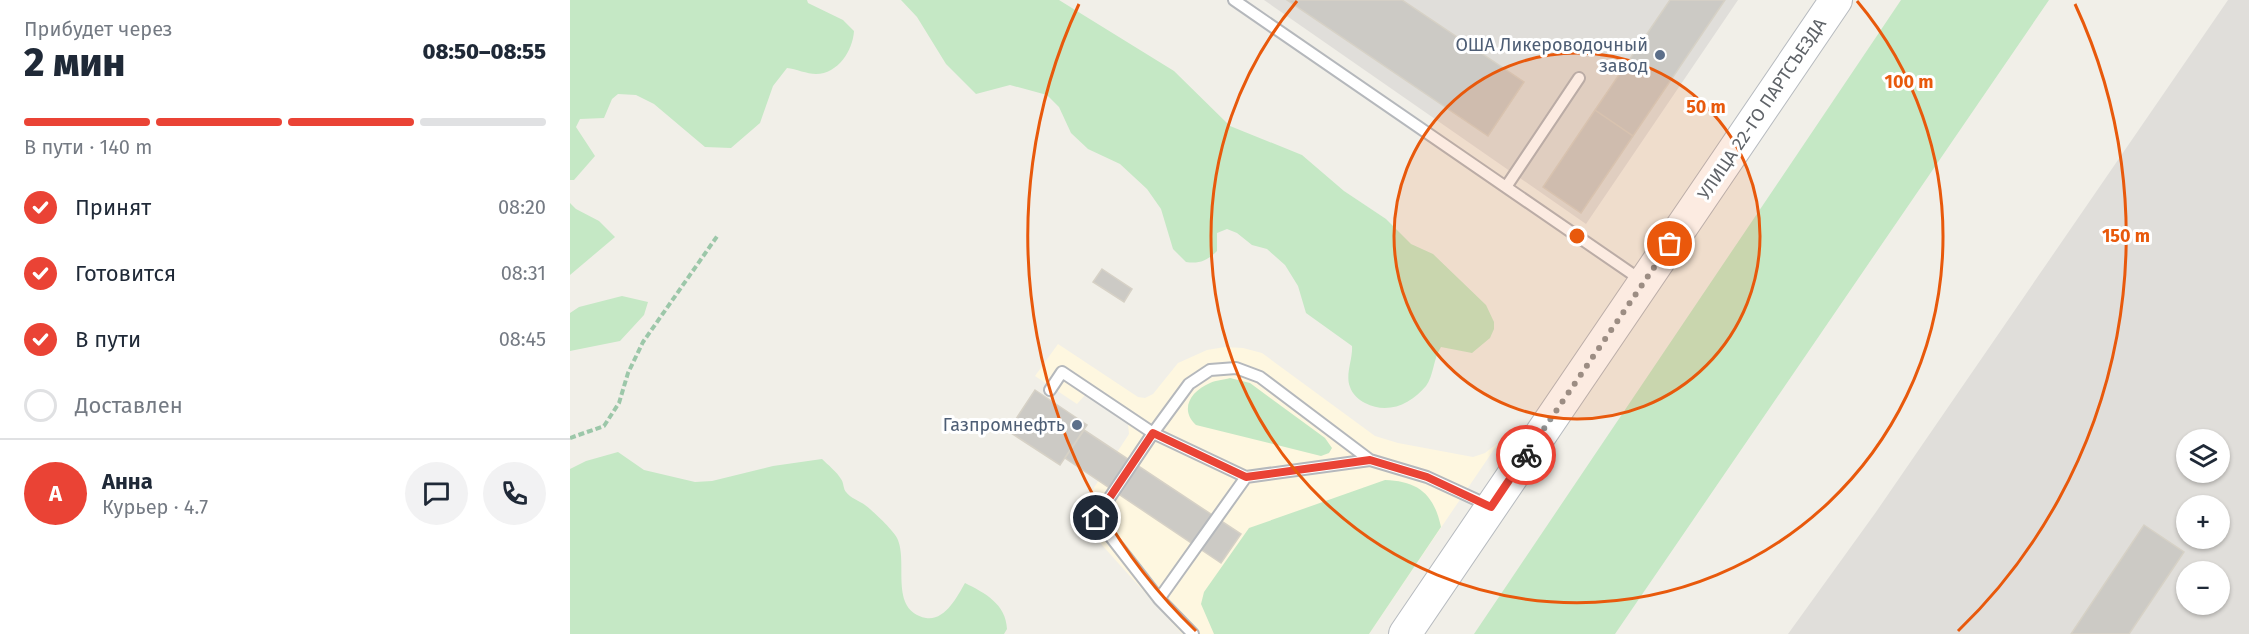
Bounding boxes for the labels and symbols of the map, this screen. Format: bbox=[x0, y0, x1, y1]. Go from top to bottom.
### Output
street label: УЛИЦА 22-ГО ПАРТСЪЕЗДА bbox=[1693, 13, 1831, 204]
place label: ОША Ликероводочный завод bbox=[1455, 34, 1648, 77]
marker: ОША Ликероводочный завод bbox=[1653, 48, 1667, 62]
text: 100 m bbox=[1885, 71, 1933, 93]
text: 50 m bbox=[1686, 96, 1726, 118]
pin bbox=[1644, 218, 1695, 269]
text: 150 m bbox=[2102, 225, 2150, 247]
centre of rings bbox=[1567, 226, 1587, 246]
place label: Газпромнефть bbox=[943, 414, 1065, 436]
marker: Газпромнефть bbox=[1070, 418, 1084, 432]
courier bbox=[1496, 425, 1556, 485]
pin bbox=[1070, 492, 1121, 543]

